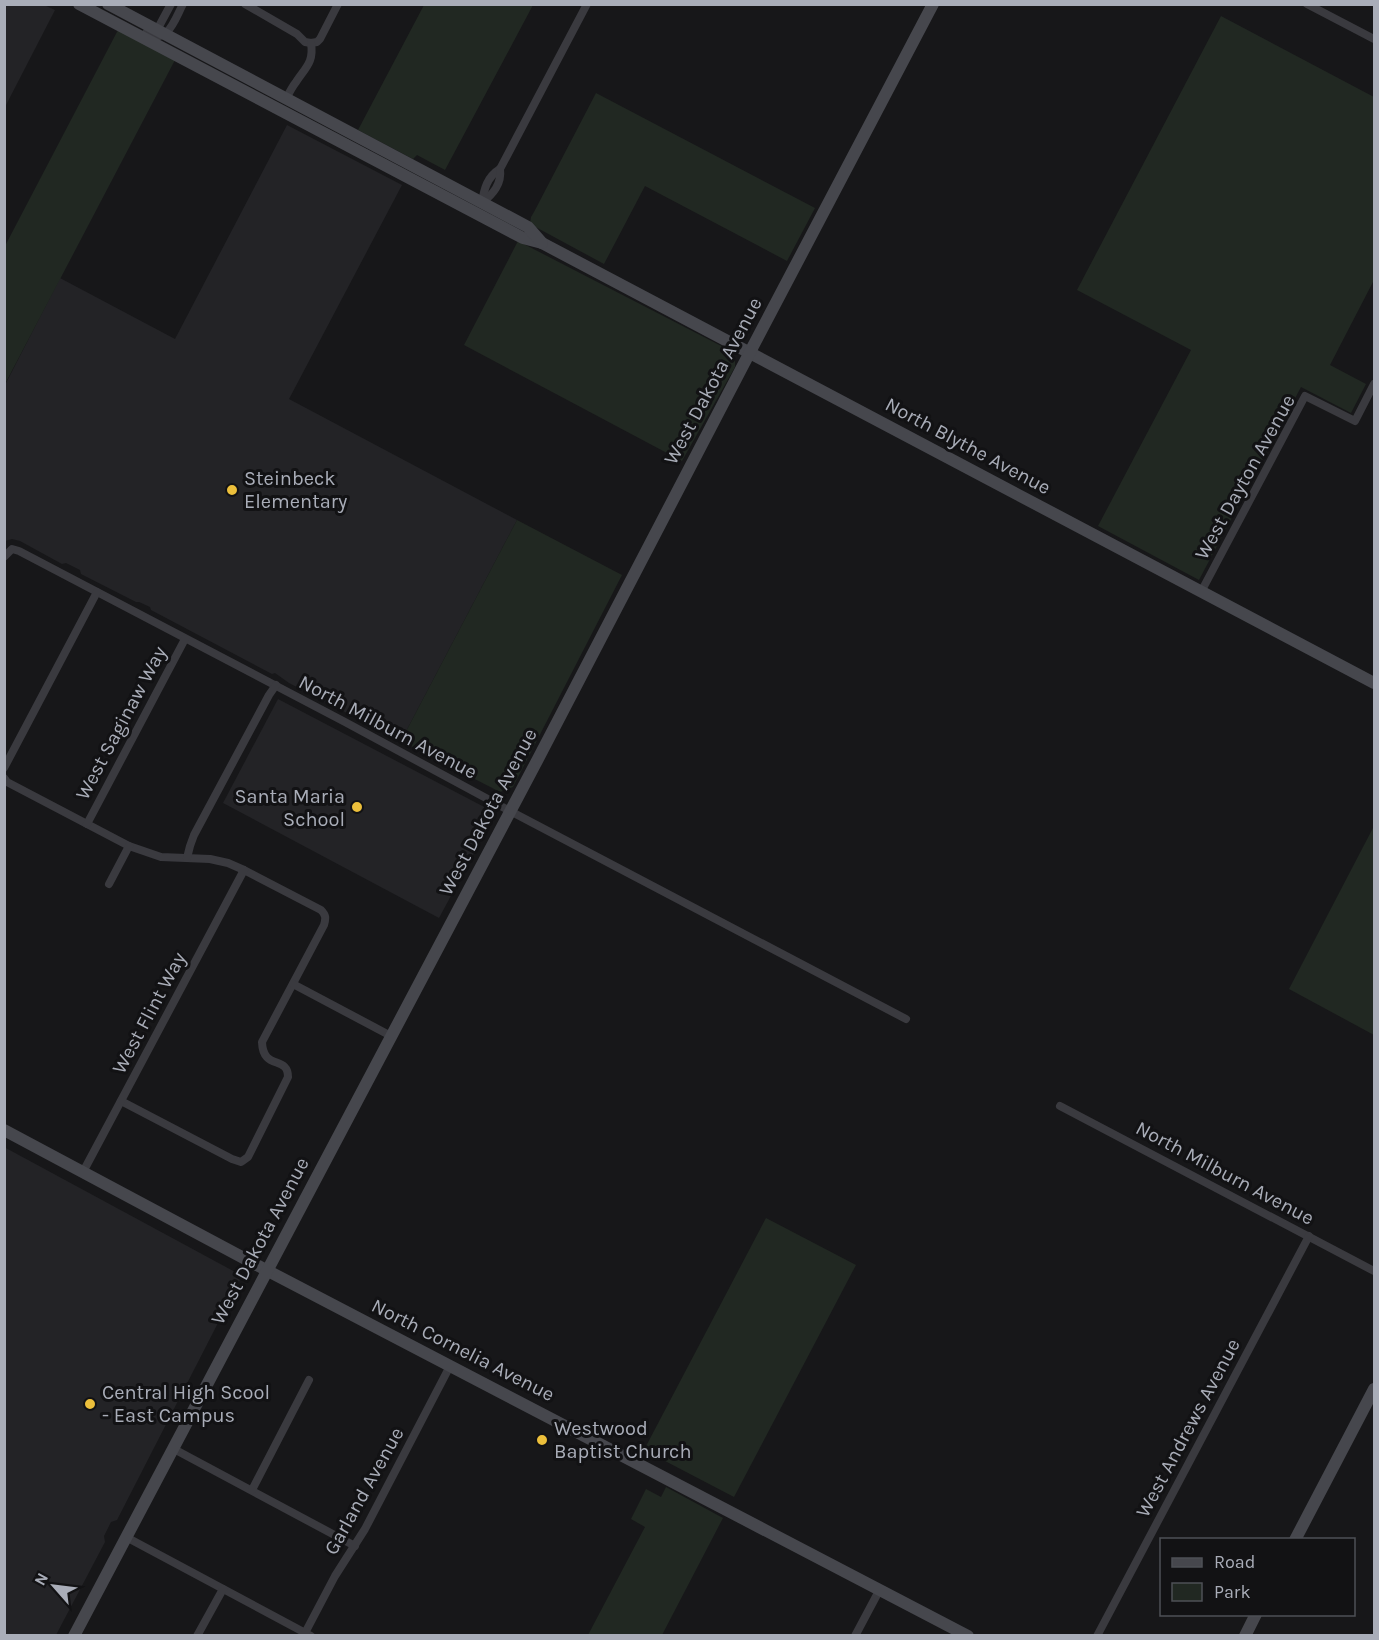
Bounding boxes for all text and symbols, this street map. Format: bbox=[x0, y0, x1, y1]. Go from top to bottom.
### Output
street label: West Dakota Avenue bbox=[659, 294, 767, 468]
street label: West Dayton Avenue bbox=[1190, 391, 1300, 563]
street label: North Blythe Avenue bbox=[881, 393, 1055, 499]
place label: Steinbeck Elementary bbox=[244, 467, 347, 513]
marker: Steinbeck Elementary bbox=[225, 483, 239, 497]
street label: West Saginaw Way bbox=[71, 642, 171, 804]
street label: North Milburn Avenue bbox=[295, 670, 481, 784]
street label: West Dakota Avenue bbox=[434, 725, 542, 899]
place label: Santa Maria School bbox=[234, 785, 345, 831]
marker: Santa Maria School bbox=[350, 800, 364, 814]
street label: West Flint Way bbox=[107, 948, 191, 1078]
street label: North Milburn Avenue bbox=[1132, 1116, 1318, 1230]
street label: West Dakota Avenue bbox=[206, 1154, 314, 1328]
street label: North Cornelia Avenue bbox=[368, 1294, 558, 1406]
street label: West Andrews Avenue bbox=[1131, 1335, 1245, 1521]
place label: Central High Scool - East Campus bbox=[102, 1381, 270, 1427]
marker: Central High Scool - East Campus bbox=[83, 1397, 97, 1411]
place label: Westwood Baptist Church bbox=[554, 1417, 691, 1463]
street label: Garland Avenue bbox=[319, 1423, 409, 1559]
marker: Westwood Baptist Church bbox=[535, 1433, 549, 1447]
legend bbox=[1160, 1538, 1355, 1616]
text: Road bbox=[1214, 1551, 1255, 1573]
north arrow bbox=[24, 1556, 84, 1616]
text: N bbox=[30, 1570, 52, 1589]
text: Park bbox=[1214, 1581, 1251, 1603]

